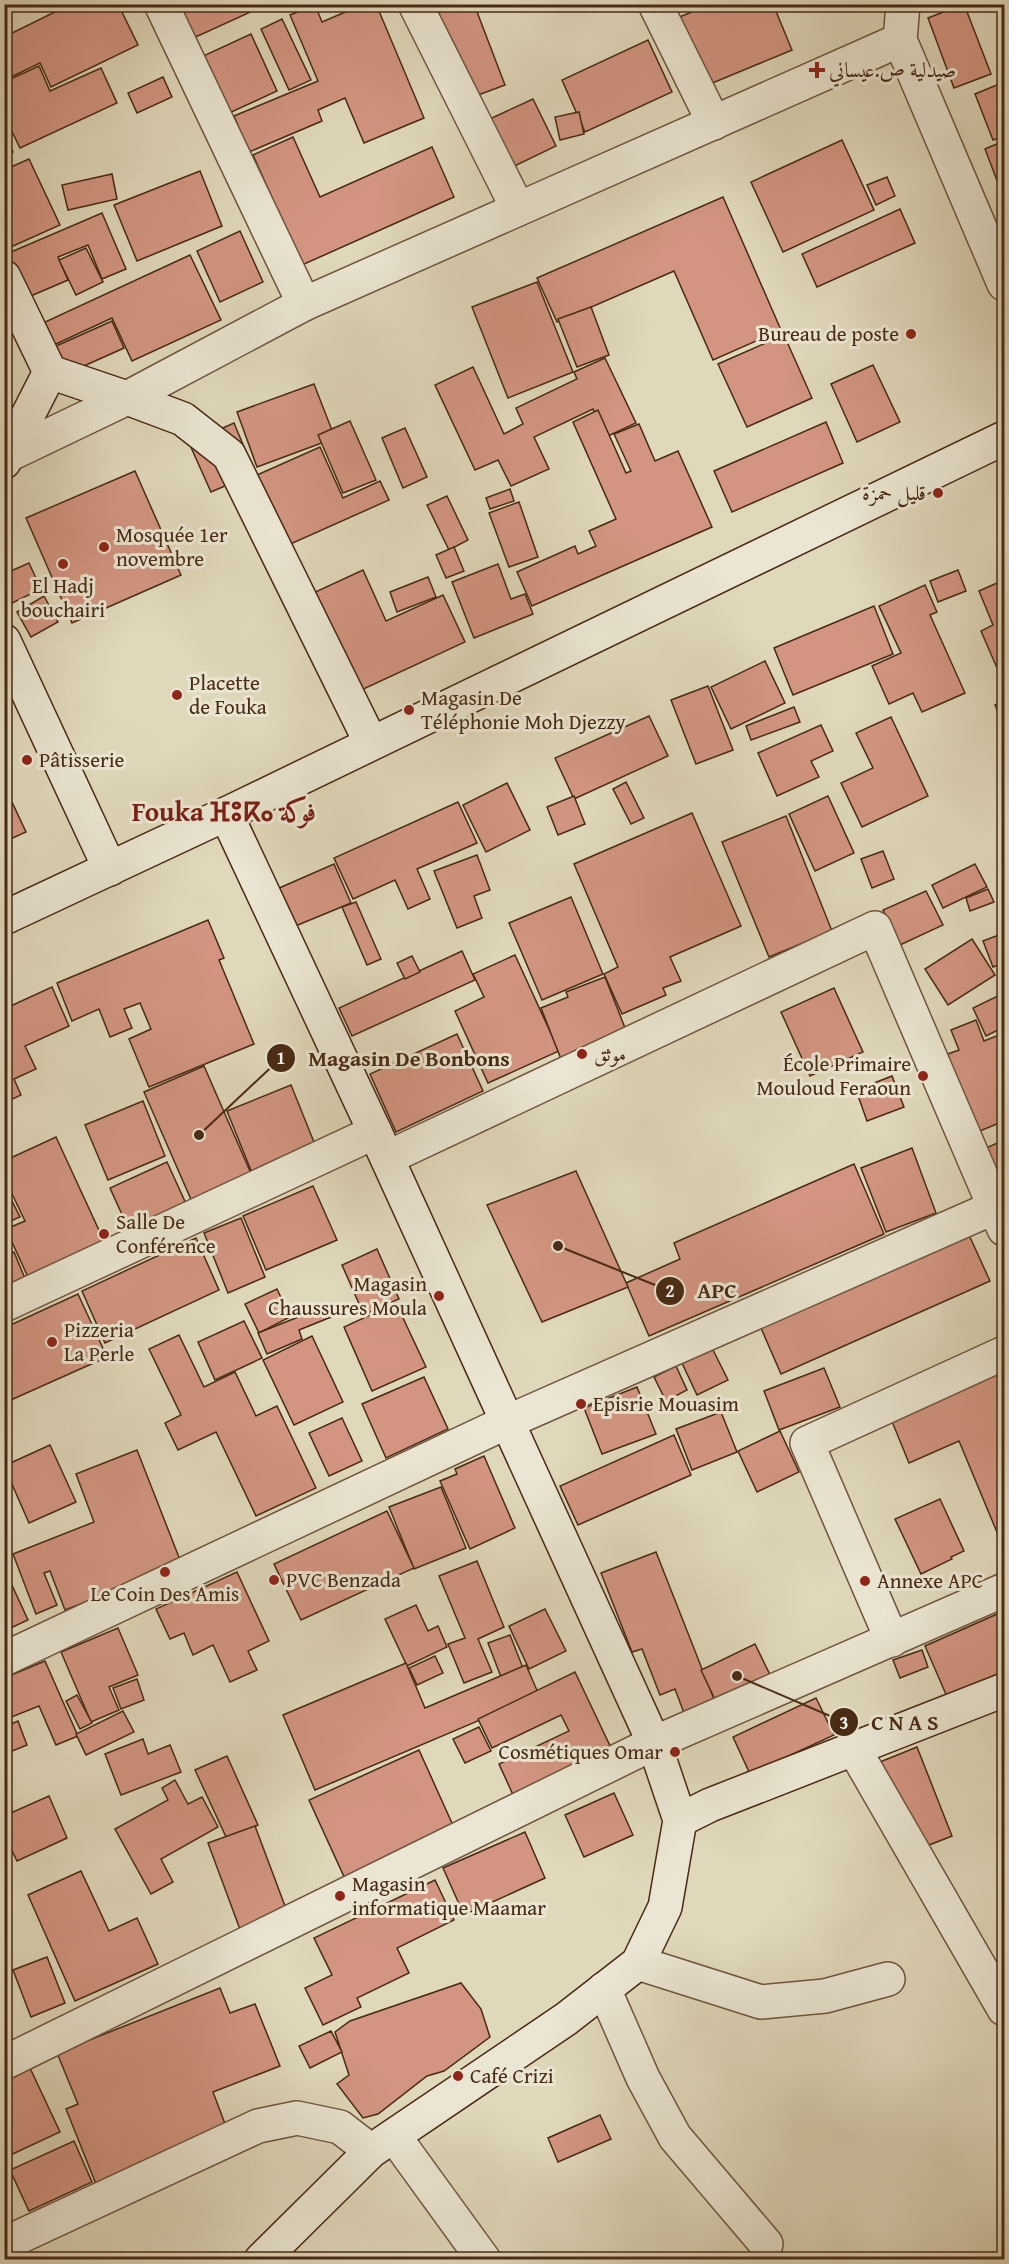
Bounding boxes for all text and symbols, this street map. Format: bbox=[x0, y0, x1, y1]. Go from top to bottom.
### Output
place label: صيدلية ص.عيساني bbox=[829, 54, 956, 87]
marker: صيدلية ص.عيساني bbox=[810, 63, 824, 77]
place label: Bureau de poste bbox=[758, 318, 899, 349]
marker: Bureau de poste bbox=[904, 327, 918, 341]
place label: قليل حمزة bbox=[862, 477, 926, 508]
marker: قليل حمزة bbox=[931, 486, 945, 500]
place label: Mosquée 1er novembre bbox=[116, 519, 228, 574]
marker: Mosquée 1er novembre bbox=[97, 540, 111, 554]
marker: El Hadj bouchairi bbox=[56, 557, 70, 571]
place label: El Hadj bouchairi bbox=[21, 570, 105, 625]
place label: Placette de Fouka bbox=[189, 667, 267, 722]
place label: Magasin De Téléphonie Moh Djezzy bbox=[421, 682, 626, 737]
marker: Placette de Fouka bbox=[170, 688, 184, 702]
marker: Magasin De Téléphonie Moh Djezzy bbox=[402, 703, 416, 717]
place label: Pâtisserie bbox=[39, 744, 125, 775]
marker: Pâtisserie bbox=[20, 753, 34, 767]
district label: Fouka ⴼⵓⴽⴰ فوكة bbox=[132, 791, 316, 831]
callout: Magasin De Bonbons bbox=[266, 1038, 522, 1078]
place label: موثق bbox=[594, 1038, 626, 1069]
text: Magasin De Bonbons bbox=[308, 1042, 510, 1074]
text: 1 bbox=[276, 1044, 286, 1071]
marker: موثق bbox=[575, 1047, 589, 1061]
place label: École Primaire Mouloud Feraoun bbox=[756, 1048, 911, 1103]
marker: École Primaire Mouloud Feraoun bbox=[916, 1069, 930, 1083]
place label: Salle De Conférence bbox=[116, 1206, 216, 1261]
marker: Salle De Conférence bbox=[97, 1227, 111, 1241]
place label: Magasin Chaussures Moula bbox=[268, 1268, 427, 1323]
callout: APC bbox=[655, 1271, 748, 1311]
text: APC bbox=[697, 1274, 737, 1306]
text: 2 bbox=[665, 1277, 675, 1304]
marker: Magasin Chaussures Moula bbox=[432, 1289, 446, 1303]
place label: Pizzeria La Perle bbox=[64, 1314, 134, 1369]
marker: Pizzeria La Perle bbox=[45, 1335, 59, 1349]
place label: Episrie Mouasim bbox=[593, 1388, 739, 1419]
marker: Episrie Mouasim bbox=[574, 1397, 588, 1411]
place label: PVC Benzada bbox=[286, 1564, 401, 1595]
marker: Le Coin Des Amis bbox=[158, 1565, 172, 1579]
place label: Annexe APC bbox=[877, 1565, 983, 1596]
marker: PVC Benzada bbox=[267, 1573, 281, 1587]
marker: Annexe APC bbox=[858, 1574, 872, 1588]
place label: Le Coin Des Amis bbox=[91, 1578, 239, 1609]
callout: C N A S bbox=[829, 1702, 950, 1742]
text: C N A S bbox=[871, 1706, 939, 1738]
text: 3 bbox=[839, 1709, 849, 1736]
place label: Cosmétiques Omar bbox=[498, 1736, 663, 1767]
marker: Cosmétiques Omar bbox=[668, 1745, 682, 1759]
place label: Magasin informatique Maamar bbox=[352, 1868, 546, 1923]
marker: Magasin informatique Maamar bbox=[333, 1889, 347, 1903]
place label: Café Crizi bbox=[470, 2060, 554, 2091]
marker: Café Crizi bbox=[451, 2069, 465, 2083]

